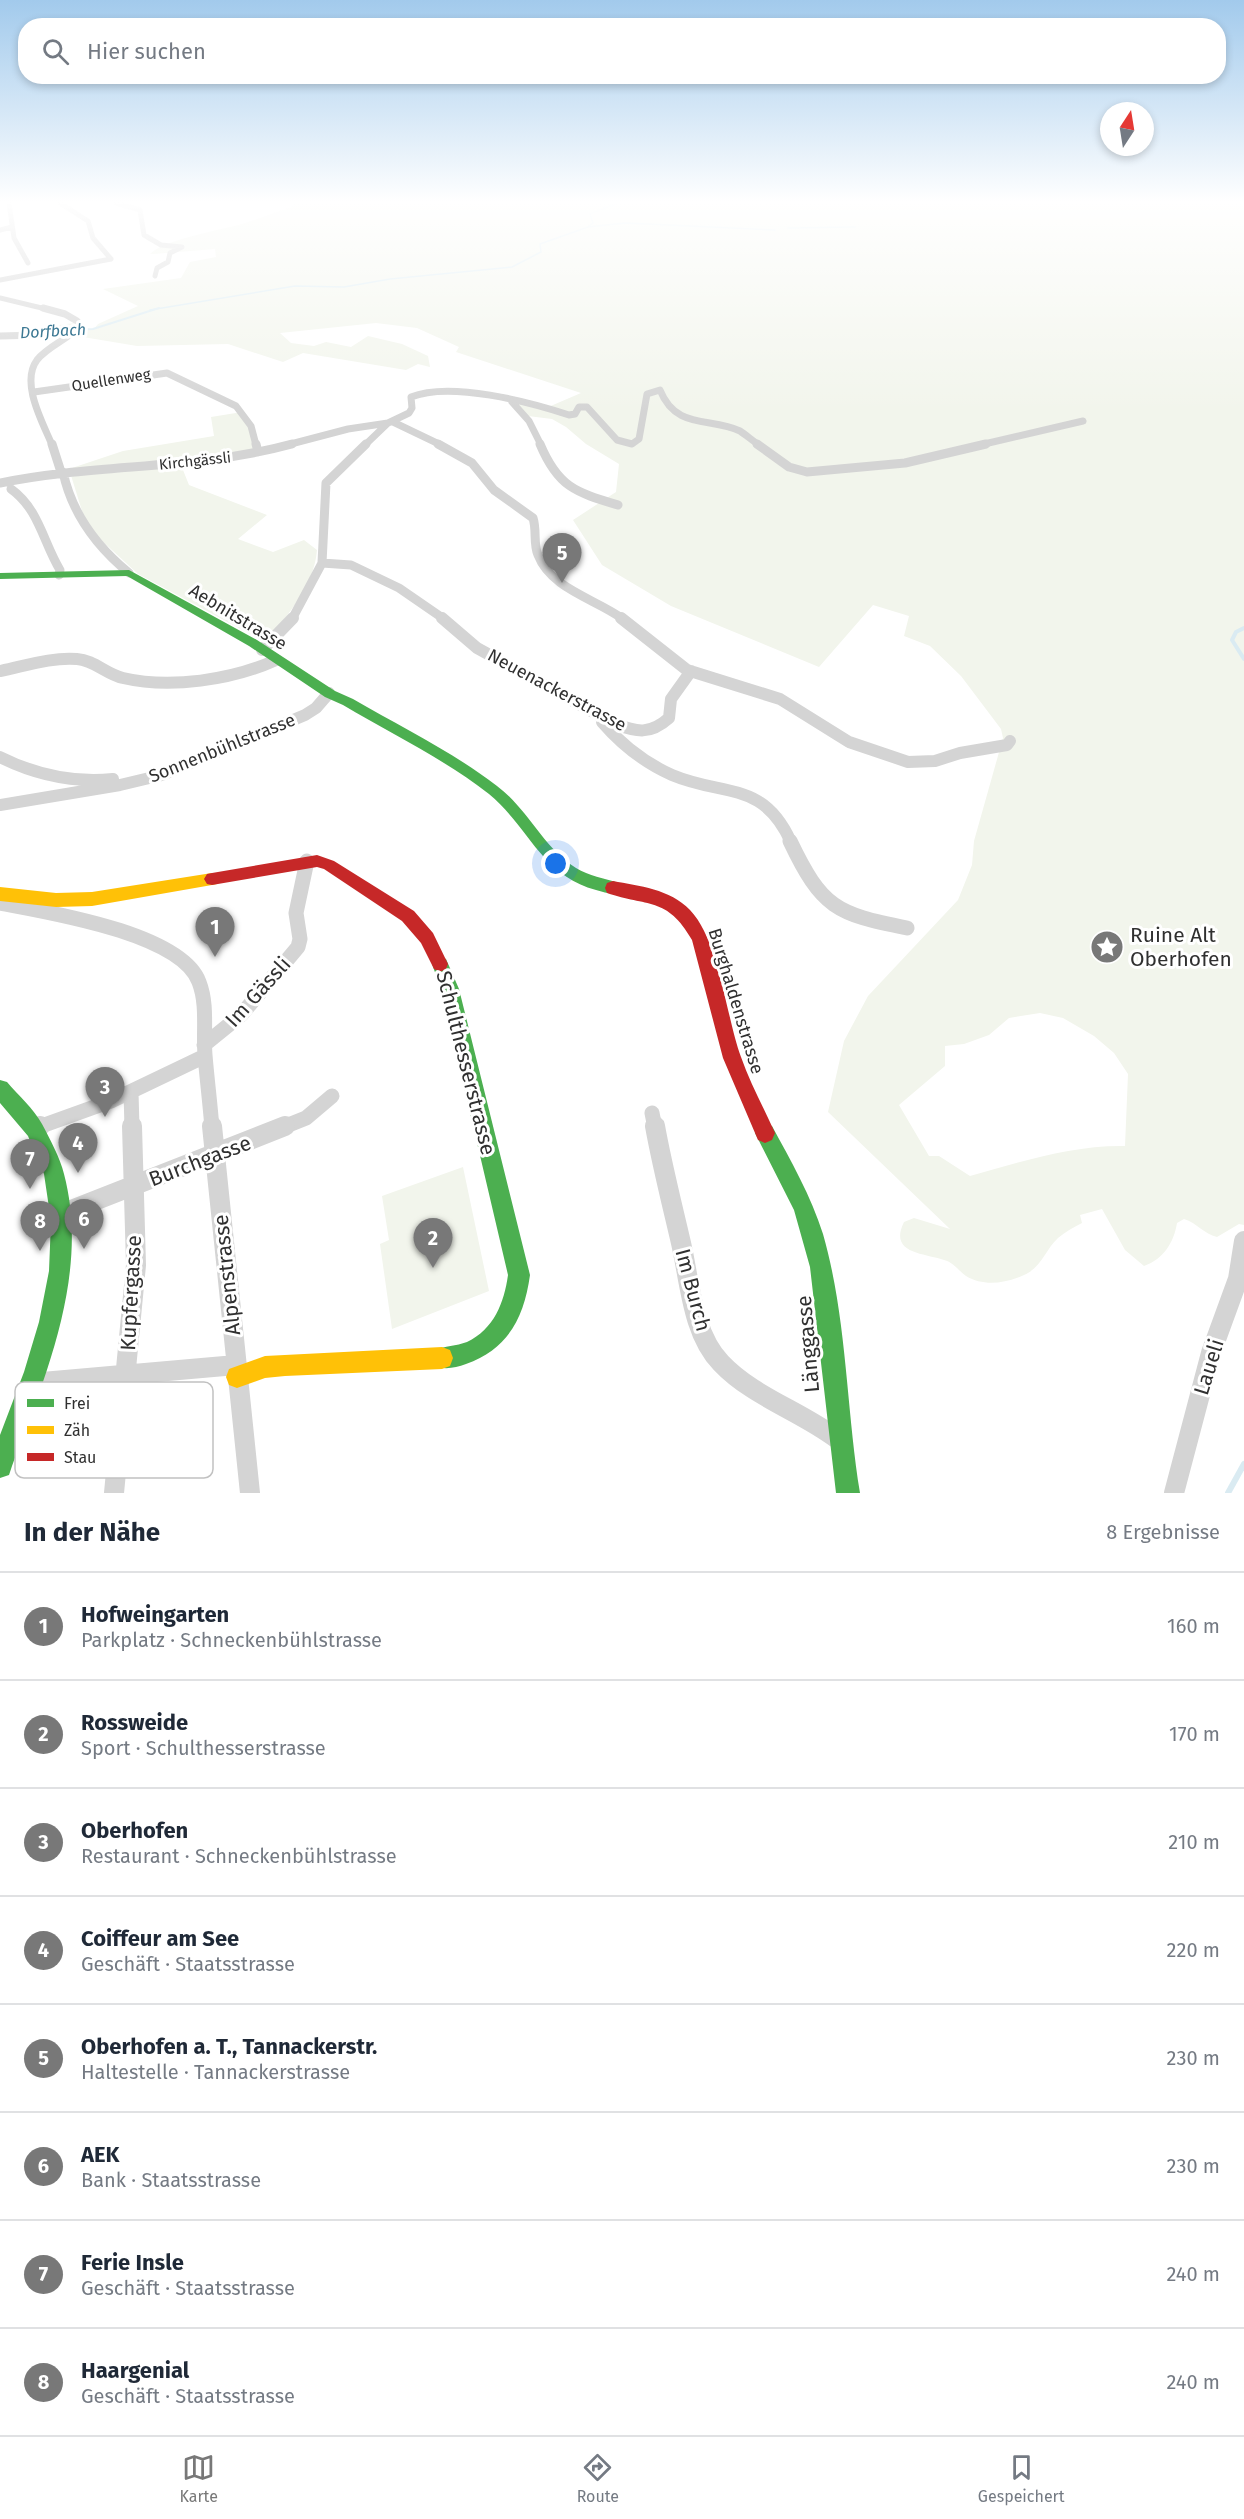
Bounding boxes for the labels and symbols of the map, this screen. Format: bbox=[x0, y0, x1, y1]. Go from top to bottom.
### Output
north arrow bbox=[1100, 102, 1154, 156]
water label: Dorfbach bbox=[20, 320, 86, 342]
street label: Quellenweg bbox=[70, 365, 152, 395]
street label: Kirchgässli bbox=[158, 448, 232, 474]
pin: 5 bbox=[542, 534, 582, 583]
street label: Aebnitstrasse bbox=[185, 579, 291, 655]
street label: Neuenackerstrasse bbox=[484, 644, 630, 736]
street label: Sonnenbühlstrasse bbox=[146, 709, 298, 787]
your location bbox=[541, 849, 570, 878]
pin: 1 bbox=[196, 908, 234, 957]
place label: Ruine Alt Oberhofen bbox=[1130, 922, 1232, 972]
street label: Burghaldenstrasse bbox=[703, 925, 769, 1077]
place icon: Ruine Alt Oberhofen bbox=[1089, 929, 1125, 965]
street label: Im Gässli bbox=[220, 951, 296, 1033]
street label: Schulthesserstrasse bbox=[431, 968, 501, 1158]
pin: 3 bbox=[86, 1068, 124, 1117]
pin: 4 bbox=[58, 1124, 98, 1173]
street label: Burchgasse bbox=[145, 1130, 255, 1192]
pin: 7 bbox=[10, 1140, 50, 1189]
pin: 6 bbox=[64, 1200, 104, 1249]
pin: 8 bbox=[20, 1202, 60, 1251]
street label: Alpenstrasse bbox=[208, 1213, 246, 1337]
pin: 2 bbox=[414, 1218, 452, 1268]
street label: Kupfergasse bbox=[115, 1235, 147, 1351]
street label: Im Burch bbox=[669, 1246, 717, 1334]
street label: Länggasse bbox=[791, 1294, 825, 1394]
street label: Laueli bbox=[1188, 1336, 1230, 1398]
legend bbox=[15, 1382, 213, 1478]
text: Frei bbox=[64, 1394, 90, 1413]
text: Zäh bbox=[64, 1421, 90, 1440]
text: Stau bbox=[64, 1448, 96, 1467]

